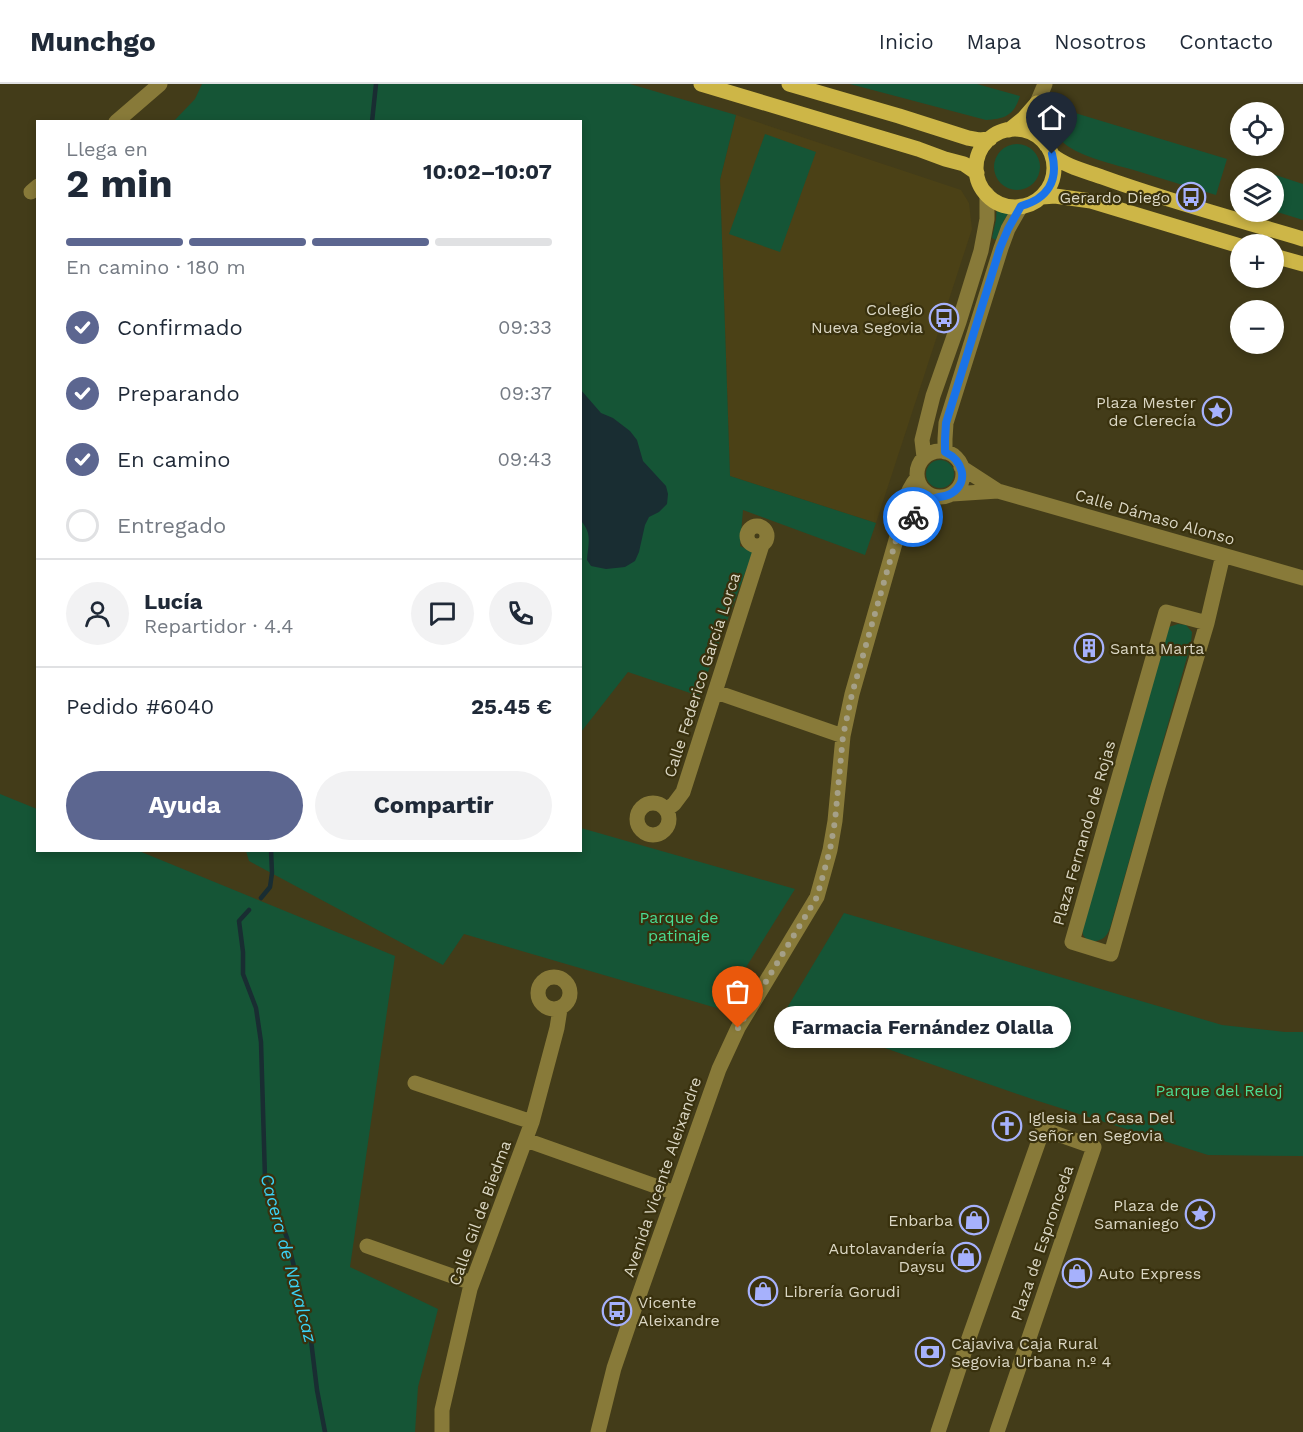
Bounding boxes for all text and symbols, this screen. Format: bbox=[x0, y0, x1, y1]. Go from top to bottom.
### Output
text: Munchgo bbox=[30, 25, 156, 58]
text: Inicio bbox=[879, 29, 934, 54]
text: Mapa bbox=[967, 29, 1021, 54]
text: Nosotros bbox=[1054, 29, 1146, 54]
text: Contacto bbox=[1179, 29, 1273, 54]
pin bbox=[1026, 92, 1077, 154]
icon: home bbox=[1035, 101, 1068, 134]
map controls bbox=[1230, 102, 1284, 354]
button: locate bbox=[1230, 102, 1284, 156]
text: Llega en bbox=[66, 137, 148, 161]
text: 10:02–10:07 bbox=[423, 159, 552, 184]
text: 2 min bbox=[66, 161, 173, 206]
button: layers bbox=[1230, 168, 1284, 222]
bus stop icon: Gerardo Diego bbox=[1175, 181, 1207, 213]
place label: Gerardo Diego bbox=[1059, 188, 1170, 207]
button: + bbox=[1230, 234, 1284, 288]
text: En camino · 180 m bbox=[66, 255, 245, 279]
place label: Colegio Nueva Segovia bbox=[811, 300, 923, 337]
button: − bbox=[1230, 300, 1284, 354]
bus stop icon: Colegio Nueva Segovia bbox=[928, 302, 960, 334]
icon: check bbox=[66, 311, 99, 344]
text: Confirmado bbox=[117, 315, 243, 340]
text: 09:33 bbox=[498, 315, 552, 339]
icon: check bbox=[66, 377, 99, 410]
text: Preparando bbox=[117, 381, 240, 406]
text: 09:37 bbox=[499, 381, 552, 405]
place label: Plaza Mester de Clerecía bbox=[1096, 393, 1196, 430]
place icon: Plaza Mester de Clerecía bbox=[1201, 395, 1233, 427]
icon: check bbox=[66, 443, 99, 476]
text: En camino bbox=[117, 447, 231, 472]
text: 09:43 bbox=[497, 447, 552, 471]
street label: Calle Dámaso Alonso bbox=[1073, 485, 1237, 549]
courier bbox=[883, 487, 943, 547]
icon: bike bbox=[897, 501, 930, 534]
text: Entregado bbox=[117, 513, 226, 538]
street label: Calle Federico García Lorca bbox=[660, 570, 744, 780]
button: person bbox=[66, 582, 129, 645]
button: chat bbox=[411, 582, 474, 645]
button: phone bbox=[489, 582, 552, 645]
text: Lucía bbox=[144, 589, 202, 614]
text: Repartidor · 4.4 bbox=[144, 614, 293, 638]
building icon: Santa Marta bbox=[1073, 632, 1105, 664]
place label: Santa Marta bbox=[1110, 639, 1204, 658]
text: Pedido #6040 bbox=[66, 694, 214, 719]
text: 25.45 € bbox=[471, 694, 552, 719]
street label: Plaza Fernando de Rojas bbox=[1048, 738, 1120, 928]
button: Ayuda bbox=[66, 771, 303, 840]
button: Compartir bbox=[315, 771, 552, 840]
park label: Parque de patinaje bbox=[640, 908, 718, 945]
pin bbox=[712, 966, 763, 1028]
icon: bag bbox=[721, 975, 754, 1008]
callout: Farmacia Fernández Olalla bbox=[774, 1007, 1071, 1049]
text: Farmacia Fernández Olalla bbox=[792, 1015, 1053, 1039]
street label: Avenida Vicente Aleixandre bbox=[619, 1074, 705, 1280]
park label: Parque del Reloj bbox=[1155, 1081, 1283, 1100]
place label: Iglesia La Casa Del Señor en Segovia bbox=[1028, 1108, 1174, 1145]
church icon: Iglesia La Casa Del Señor en Segovia bbox=[991, 1110, 1023, 1142]
street label: Calle Gil de Biedma bbox=[445, 1138, 515, 1288]
street label: Plaza de Espronceda bbox=[1007, 1163, 1077, 1323]
water label: Cacera de Navalcaz bbox=[256, 1171, 322, 1345]
place label: Plaza de Samaniego bbox=[1094, 1196, 1179, 1233]
place icon: Plaza de Samaniego bbox=[1184, 1198, 1216, 1230]
shop icon: Enbarba bbox=[958, 1204, 990, 1236]
place label: Enbarba bbox=[888, 1211, 953, 1230]
place label: Autolavandería Daysu bbox=[829, 1239, 945, 1276]
shop icon: Autolavandería Daysu bbox=[950, 1241, 982, 1273]
shop icon: Auto Express bbox=[1061, 1257, 1093, 1289]
place label: Auto Express bbox=[1098, 1264, 1201, 1283]
shop icon: Librería Gorudi bbox=[747, 1275, 779, 1307]
place label: Librería Gorudi bbox=[784, 1282, 900, 1301]
place label: Vicente Aleixandre bbox=[638, 1293, 720, 1330]
bus stop icon: Vicente Aleixandre bbox=[601, 1295, 633, 1327]
place label: Cajaviva Caja Rural Segovia Urbana n.º 4 bbox=[951, 1334, 1111, 1371]
bank icon: Cajaviva Caja Rural Segovia Urbana n.º 4 bbox=[914, 1336, 946, 1368]

